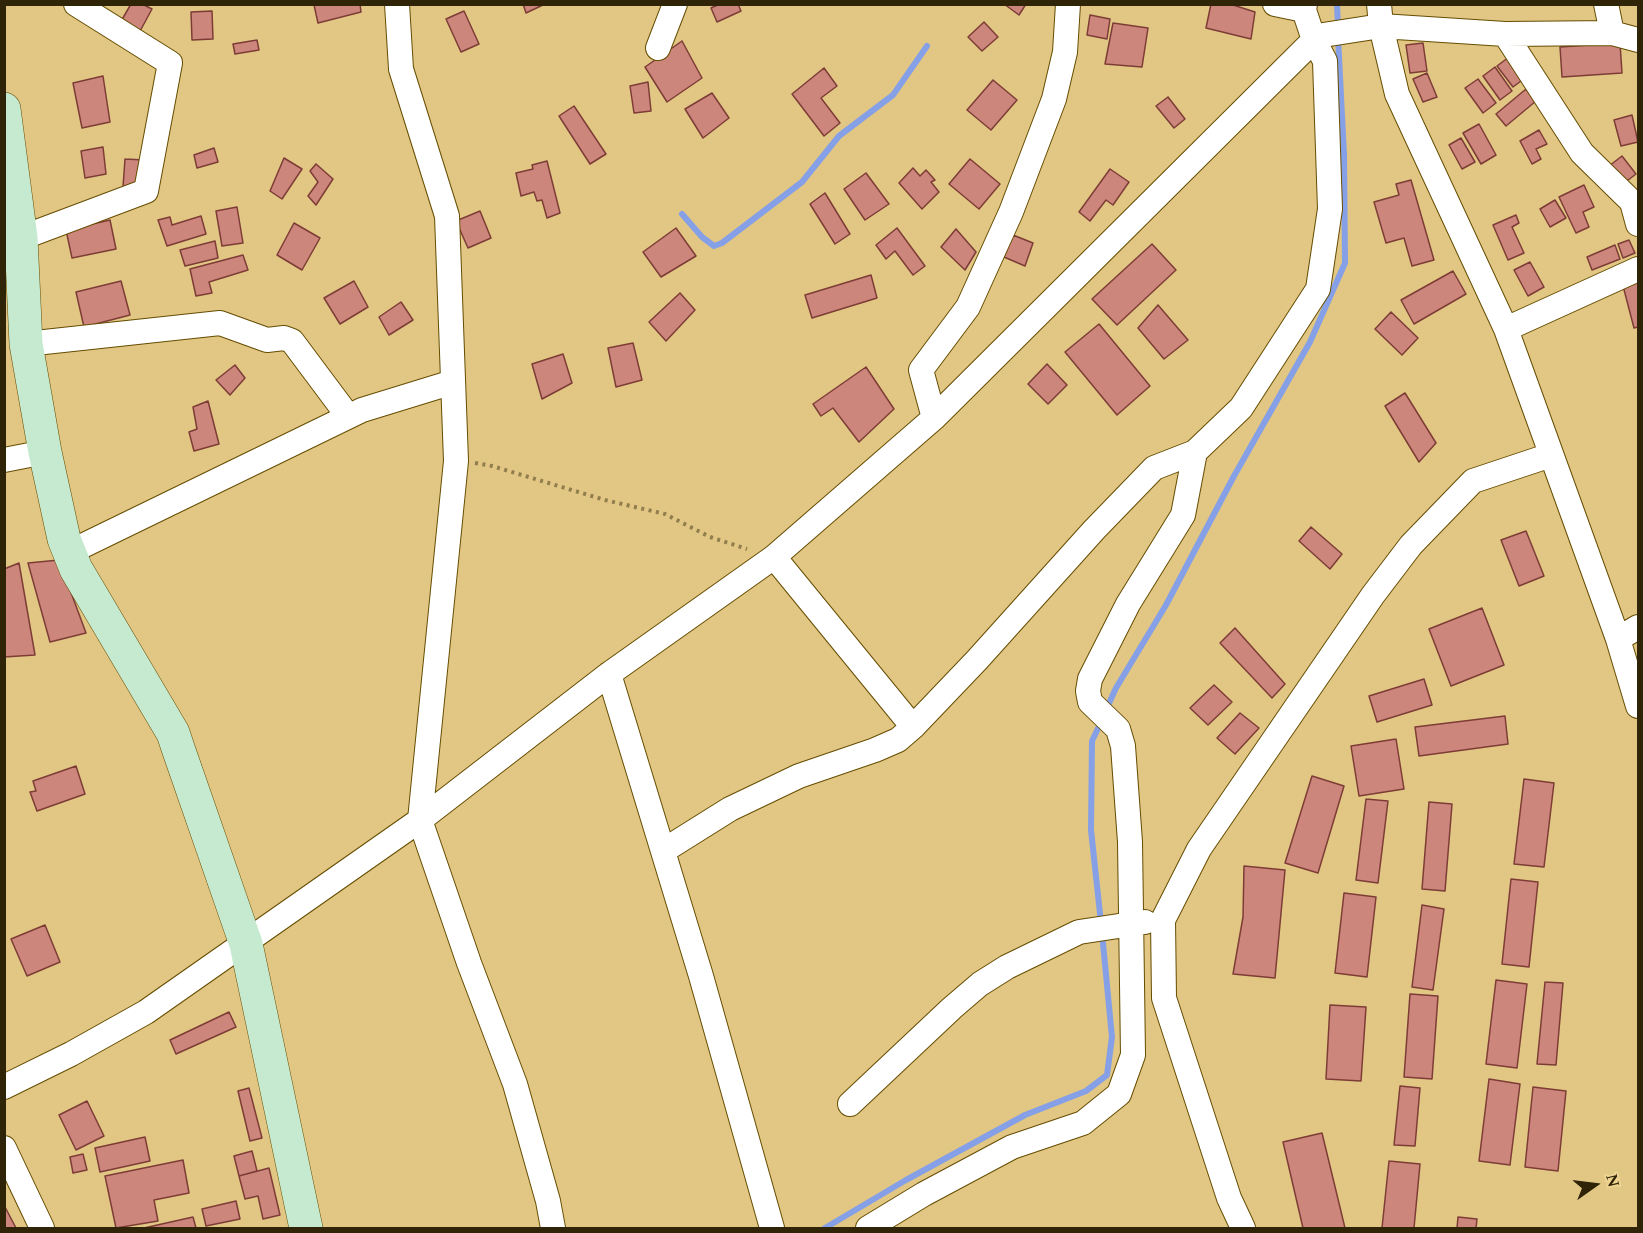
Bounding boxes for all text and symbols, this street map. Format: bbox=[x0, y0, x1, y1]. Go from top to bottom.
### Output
north arrow bbox=[1565, 1155, 1625, 1215]
text: N bbox=[1599, 1171, 1626, 1190]

